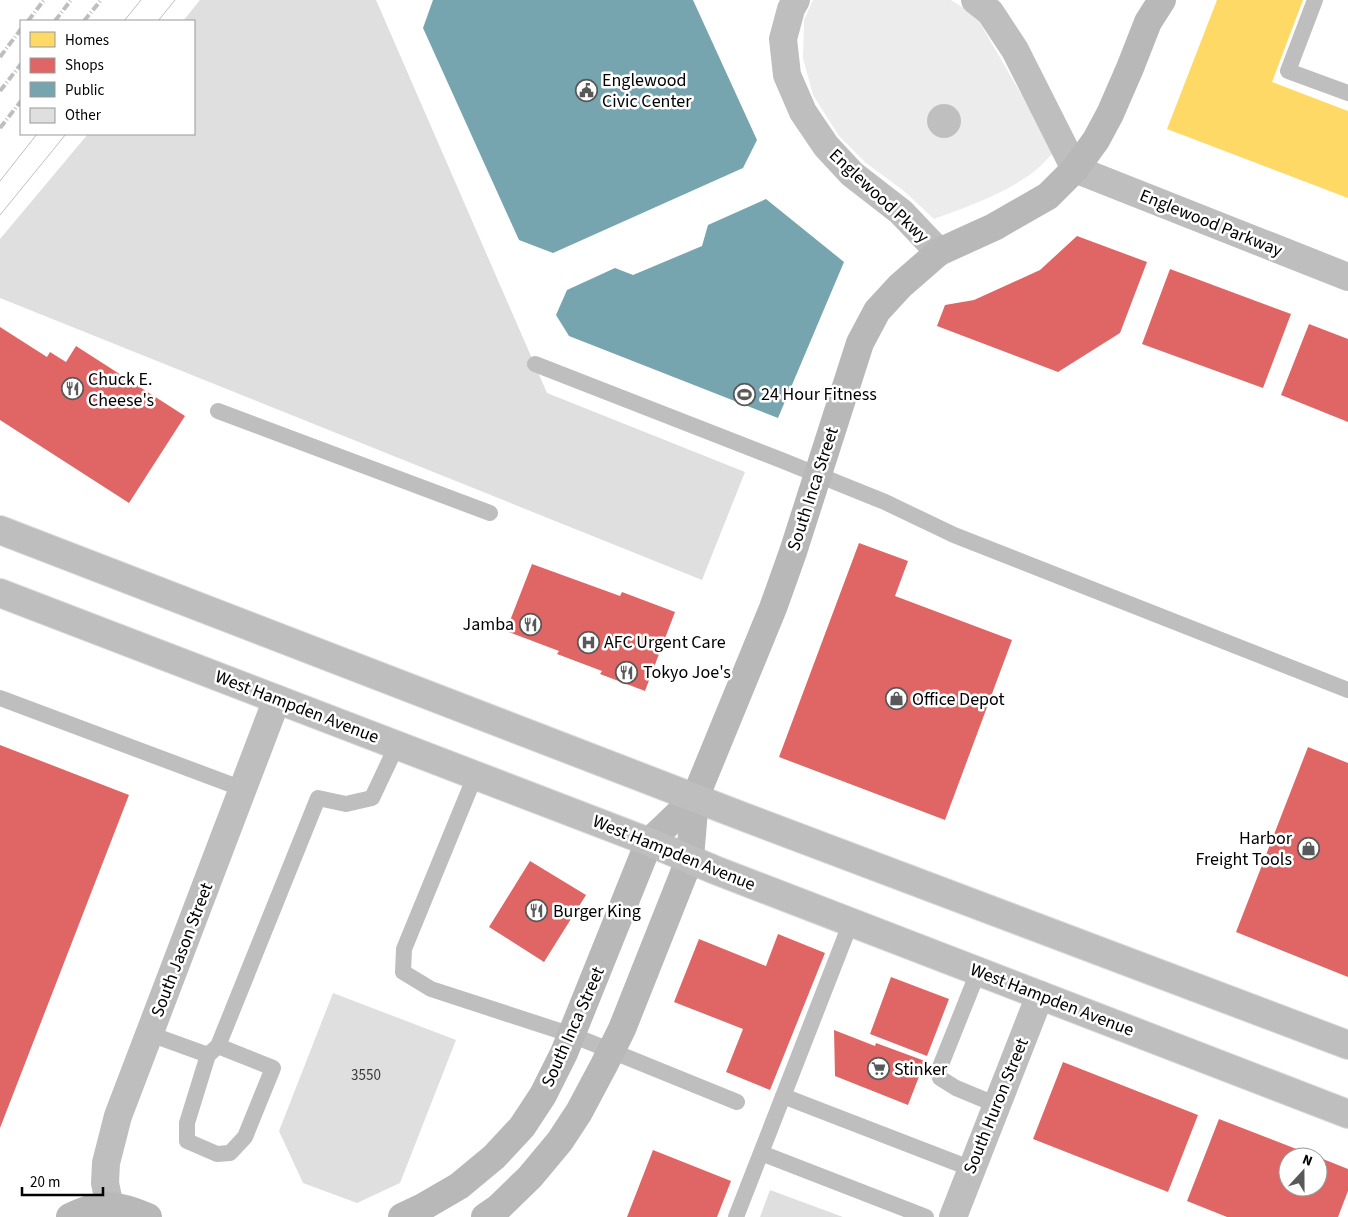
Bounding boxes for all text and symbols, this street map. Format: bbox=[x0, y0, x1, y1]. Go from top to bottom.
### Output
legend bbox=[20, 20, 195, 135]
text: Homes bbox=[65, 30, 109, 51]
text: Shops bbox=[65, 55, 104, 76]
place label: Englewood Civic Center bbox=[602, 68, 692, 114]
public building icon: Englewood Civic Center bbox=[574, 78, 598, 102]
text: Public bbox=[65, 80, 104, 101]
text: Other bbox=[65, 105, 102, 126]
street label: Englewood Pkwy bbox=[824, 143, 935, 249]
street label: Englewood Parkway bbox=[1136, 183, 1287, 263]
place label: Chuck E. Cheese's bbox=[88, 367, 154, 413]
restaurant icon: Chuck E. Cheese's bbox=[60, 377, 84, 401]
sports icon: 24 Hour Fitness bbox=[733, 382, 757, 406]
place label: 24 Hour Fitness bbox=[761, 382, 877, 407]
street label: South Inca Street bbox=[781, 424, 845, 554]
place label: Jamba bbox=[463, 612, 514, 637]
restaurant icon: Jamba bbox=[518, 612, 542, 636]
hospital icon: AFC Urgent Care bbox=[576, 630, 600, 654]
place label: AFC Urgent Care bbox=[604, 630, 726, 655]
restaurant icon: Tokyo Joe's bbox=[615, 660, 639, 684]
place label: Tokyo Joe's bbox=[643, 660, 731, 685]
street label: West Hampden Avenue bbox=[212, 664, 383, 750]
shop icon: Office Depot bbox=[884, 687, 908, 711]
place label: Office Depot bbox=[912, 687, 1005, 712]
street label: West Hampden Avenue bbox=[589, 809, 759, 897]
place label: Harbor Freight Tools bbox=[1195, 826, 1293, 872]
shop icon: Harbor Freight Tools bbox=[1296, 836, 1320, 860]
street label: South Jason Street bbox=[145, 879, 219, 1021]
restaurant icon: Burger King bbox=[525, 899, 549, 923]
place label: Burger King bbox=[553, 899, 641, 924]
street label: West Hampden Avenue bbox=[967, 957, 1138, 1043]
street label: South Inca Street bbox=[535, 963, 611, 1091]
street label: South Huron Street bbox=[957, 1034, 1035, 1178]
supermarket icon: Stinker bbox=[866, 1057, 890, 1081]
place label: Stinker bbox=[894, 1057, 948, 1082]
house number: 3550 bbox=[351, 1065, 381, 1086]
north arrow bbox=[1278, 1147, 1328, 1197]
text: N bbox=[1299, 1150, 1315, 1172]
scale bar bbox=[22, 1164, 104, 1196]
text: 20 m bbox=[30, 1172, 60, 1193]

